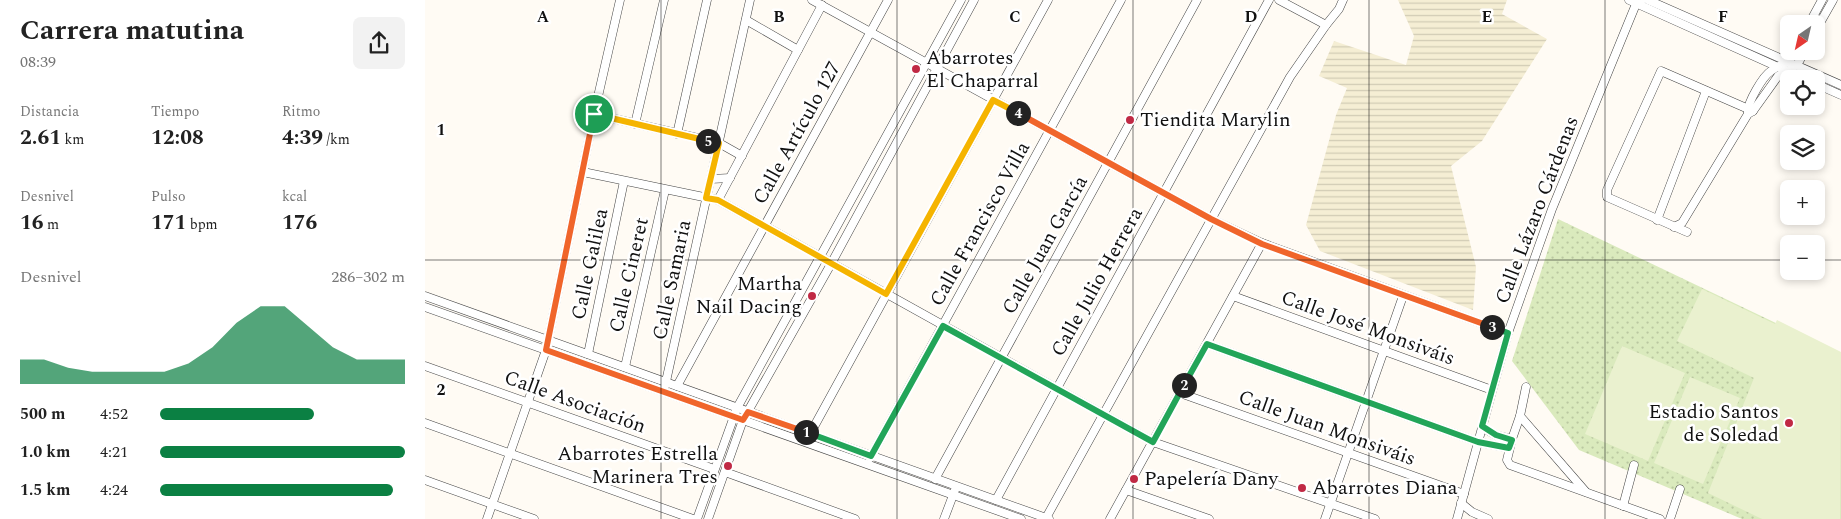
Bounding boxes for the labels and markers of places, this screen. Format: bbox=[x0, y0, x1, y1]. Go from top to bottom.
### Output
place label: Abarrotes El Chaparral bbox=[926, 43, 1039, 96]
marker: Abarrotes El Chaparral bbox=[910, 63, 922, 75]
pin bbox=[573, 93, 615, 135]
pin: 4 bbox=[1005, 100, 1031, 126]
place label: Tiendita Marylin bbox=[1140, 105, 1291, 135]
marker: Tiendita Marylin bbox=[1124, 114, 1136, 126]
pin: 5 bbox=[695, 128, 721, 154]
place label: Martha Nail Dacing bbox=[696, 269, 802, 322]
marker: Martha Nail Dacing bbox=[806, 290, 818, 302]
pin: 3 bbox=[1479, 314, 1505, 340]
pin: 2 bbox=[1171, 372, 1197, 398]
place label: Estadio Santos de Soledad bbox=[1648, 397, 1779, 450]
marker: Estadio Santos de Soledad bbox=[1783, 417, 1795, 429]
pin: 1 bbox=[793, 420, 819, 444]
place label: Abarrotes Estrella Marinera Tres bbox=[557, 439, 718, 492]
marker: Abarrotes Estrella Marinera Tres bbox=[722, 460, 734, 472]
place label: Papelería Dany bbox=[1144, 464, 1280, 494]
marker: Papelería Dany bbox=[1128, 473, 1140, 485]
place label: Abarrotes Diana bbox=[1312, 473, 1458, 503]
marker: Abarrotes Diana bbox=[1296, 482, 1308, 494]

